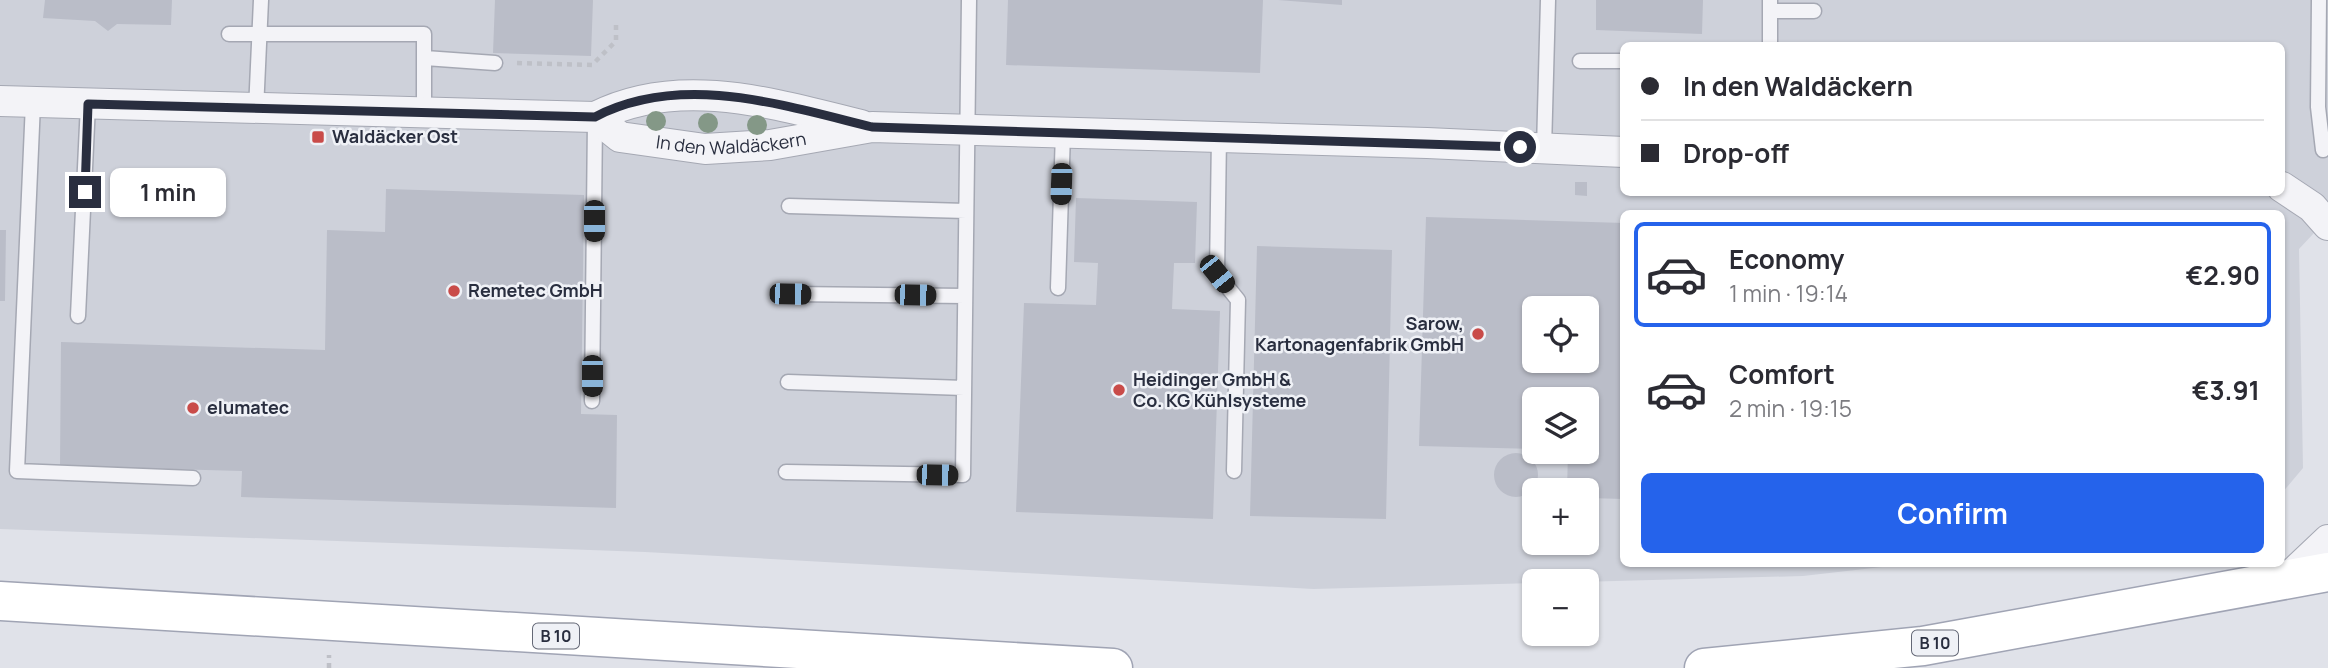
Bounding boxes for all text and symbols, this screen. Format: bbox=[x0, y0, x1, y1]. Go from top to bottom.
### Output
text: In den Waldäckern bbox=[1683, 68, 1913, 104]
place label: Waldäcker Ost bbox=[332, 124, 458, 148]
street label: In den Waldäckern bbox=[655, 126, 808, 160]
marker: Waldäcker Ost bbox=[310, 129, 326, 145]
route start bbox=[1504, 131, 1536, 163]
text: Drop-off bbox=[1683, 135, 1789, 171]
car bbox=[1050, 163, 1073, 205]
callout: 1 min bbox=[110, 168, 225, 216]
route end bbox=[69, 176, 101, 208]
text: 1 min bbox=[140, 176, 196, 208]
car bbox=[584, 200, 605, 242]
text: Economy bbox=[1729, 241, 1844, 277]
icon: car bbox=[1645, 243, 1708, 306]
car bbox=[1196, 251, 1239, 297]
text: €2.90 bbox=[2186, 257, 2260, 293]
text: 1 min · 19:14 bbox=[1729, 277, 1848, 309]
place label: Remetec GmbH bbox=[468, 278, 603, 302]
marker: Remetec GmbH bbox=[446, 283, 462, 299]
car bbox=[769, 283, 812, 305]
car bbox=[894, 284, 937, 306]
map controls bbox=[1522, 296, 1599, 646]
button: locate bbox=[1522, 296, 1599, 373]
place label: Sarow, Kartonagenfabrik GmbH bbox=[1255, 311, 1464, 356]
marker: Sarow, Kartonagenfabrik GmbH bbox=[1470, 326, 1486, 342]
car bbox=[582, 355, 603, 397]
text: Comfort bbox=[1729, 356, 1835, 392]
icon: car bbox=[1645, 358, 1708, 421]
place label: Heidinger GmbH & Co. KG Kühlsysteme bbox=[1133, 367, 1307, 412]
text: €3.91 bbox=[2192, 372, 2260, 408]
marker: Heidinger GmbH & Co. KG Kühlsysteme bbox=[1111, 382, 1127, 398]
button: layers bbox=[1522, 387, 1599, 464]
text: 2 min · 19:15 bbox=[1729, 392, 1852, 424]
place label: elumatec bbox=[207, 395, 289, 419]
marker: elumatec bbox=[185, 400, 201, 416]
car bbox=[916, 464, 959, 486]
button: Confirm bbox=[1641, 473, 2264, 553]
button: + bbox=[1522, 478, 1599, 555]
button: − bbox=[1522, 569, 1599, 646]
road number: B 10 bbox=[533, 624, 579, 649]
road number: B 10 bbox=[1912, 630, 1958, 656]

